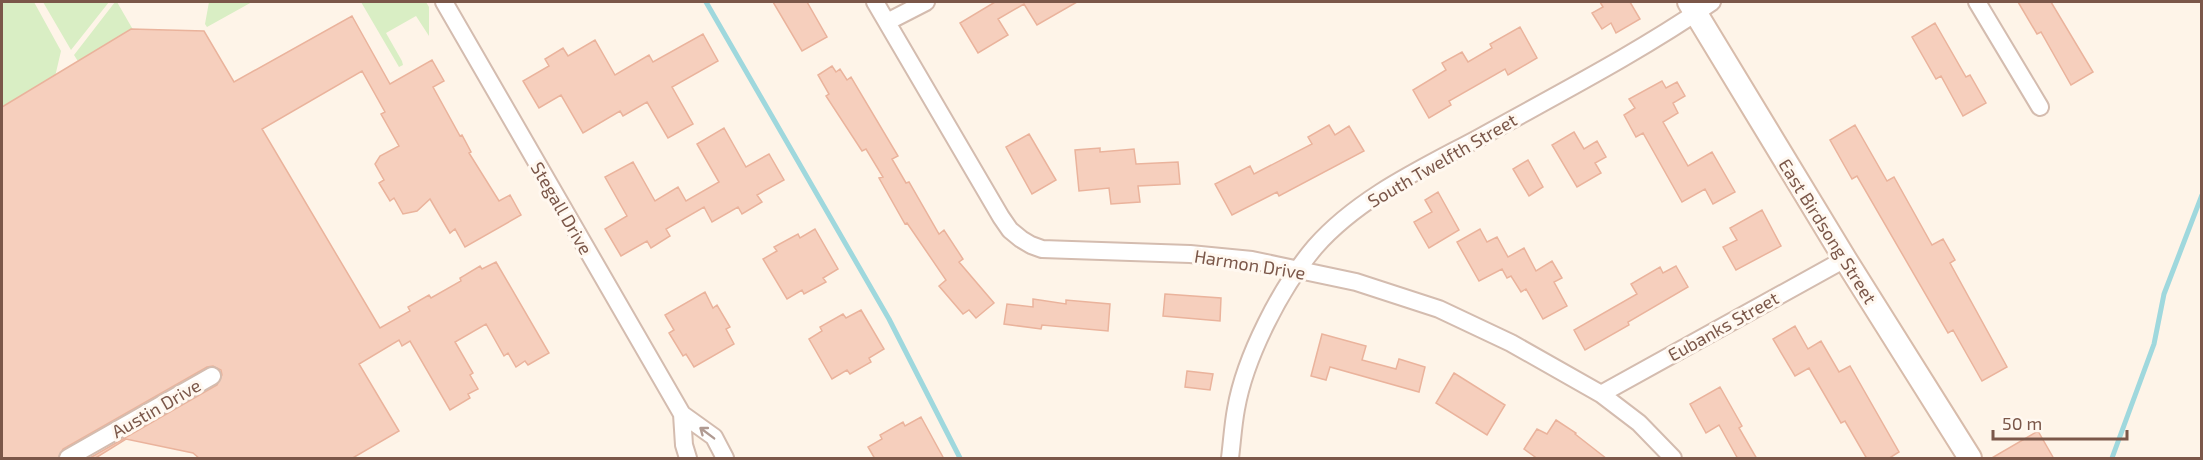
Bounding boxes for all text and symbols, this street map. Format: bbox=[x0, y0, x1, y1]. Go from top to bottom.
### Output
street label: South Twelfth Street bbox=[1364, 108, 1521, 212]
street label: East Birdsong Street bbox=[1774, 154, 1882, 308]
street label: Stegall Drive bbox=[527, 158, 597, 258]
street label: Harmon Drive bbox=[1193, 244, 1307, 284]
street label: Eubanks Street bbox=[1664, 286, 1782, 366]
street label: Austin Drive bbox=[108, 374, 204, 442]
scale bar bbox=[1993, 403, 2126, 441]
text: 50 m bbox=[2002, 412, 2042, 434]
one-way arrow bbox=[700, 427, 716, 439]

